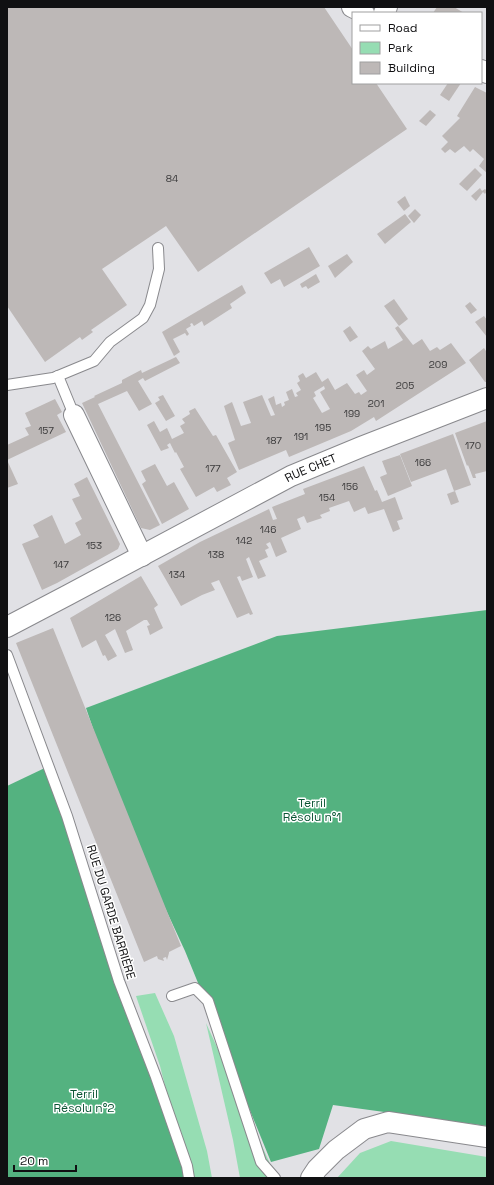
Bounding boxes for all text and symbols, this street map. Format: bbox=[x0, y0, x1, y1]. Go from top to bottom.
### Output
legend bbox=[352, 12, 482, 84]
text: Road bbox=[388, 20, 417, 36]
text: Park bbox=[388, 40, 413, 56]
text: Building bbox=[388, 60, 435, 76]
house number: 84 bbox=[166, 172, 178, 185]
house number: 209 bbox=[429, 358, 447, 371]
house number: 205 bbox=[396, 379, 414, 392]
house number: 201 bbox=[368, 397, 384, 410]
house number: 199 bbox=[344, 407, 360, 420]
house number: 195 bbox=[315, 421, 331, 434]
house number: 157 bbox=[38, 424, 54, 437]
house number: 191 bbox=[294, 430, 308, 443]
house number: 187 bbox=[266, 434, 282, 447]
house number: 170 bbox=[465, 439, 481, 452]
street label: RUE CHET bbox=[282, 450, 339, 486]
house number: 166 bbox=[415, 456, 431, 469]
house number: 177 bbox=[205, 462, 221, 475]
house number: 156 bbox=[342, 480, 358, 493]
house number: 154 bbox=[319, 491, 335, 504]
house number: 146 bbox=[260, 523, 276, 536]
house number: 142 bbox=[236, 534, 252, 547]
house number: 153 bbox=[86, 539, 102, 552]
house number: 138 bbox=[208, 548, 224, 561]
house number: 147 bbox=[53, 558, 69, 571]
house number: 134 bbox=[169, 568, 185, 581]
house number: 126 bbox=[105, 611, 121, 624]
park label: Terril Résolu n°1 bbox=[283, 795, 341, 825]
street label: RUE DU GARDE BARRIÈRE bbox=[83, 843, 139, 981]
park label: Terril Résolu n°2 bbox=[54, 1086, 114, 1116]
scale bar bbox=[14, 1147, 76, 1173]
text: 20 m bbox=[20, 1153, 48, 1169]

